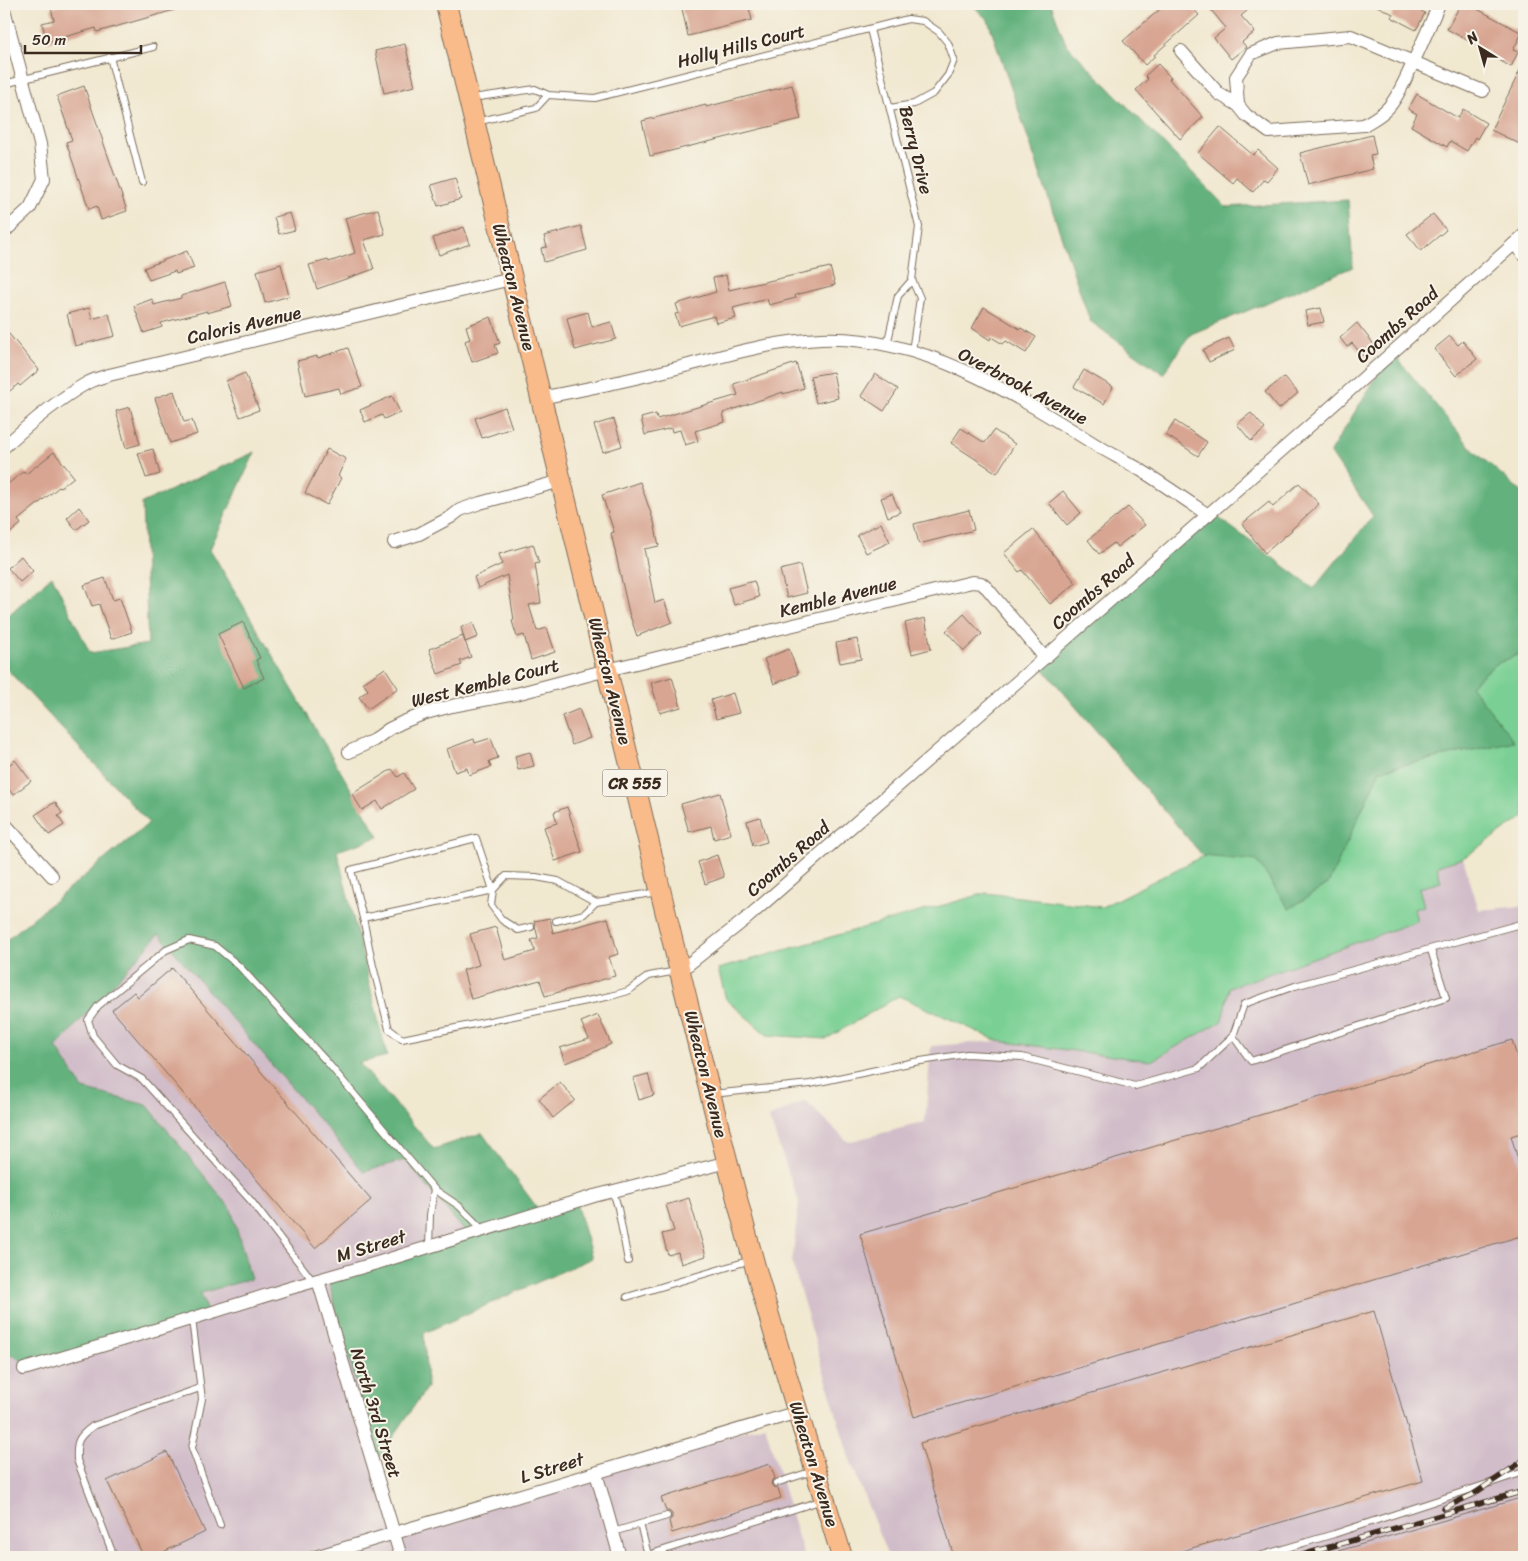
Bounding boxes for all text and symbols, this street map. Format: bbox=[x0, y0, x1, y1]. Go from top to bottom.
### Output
street label: Holly Hills Court bbox=[674, 15, 808, 77]
scale bar bbox=[25, 22, 141, 54]
north arrow bbox=[1456, 22, 1506, 72]
text: N bbox=[1460, 25, 1484, 52]
text: 50 m bbox=[32, 27, 67, 53]
street label: Berry Drive bbox=[890, 102, 942, 198]
street label: Wheaton Avenue bbox=[483, 220, 545, 354]
street label: Coombs Road bbox=[1348, 278, 1447, 371]
street label: Caloris Avenue bbox=[184, 296, 305, 354]
street label: Overbrook Avenue bbox=[952, 338, 1094, 434]
street label: Coombs Road bbox=[1043, 545, 1144, 638]
street label: Kemble Avenue bbox=[776, 567, 900, 627]
street label: Wheaton Avenue bbox=[579, 614, 641, 748]
street label: West Kemble Court bbox=[408, 649, 563, 717]
road number: CR 555 bbox=[602, 770, 668, 796]
street label: Coombs Road bbox=[738, 812, 839, 905]
street label: Wheaton Avenue bbox=[675, 1007, 737, 1141]
street label: M Street bbox=[332, 1220, 411, 1272]
street label: North 3rd Street bbox=[341, 1344, 411, 1482]
street label: Wheaton Avenue bbox=[780, 1397, 848, 1531]
street label: L Street bbox=[516, 1443, 589, 1493]

